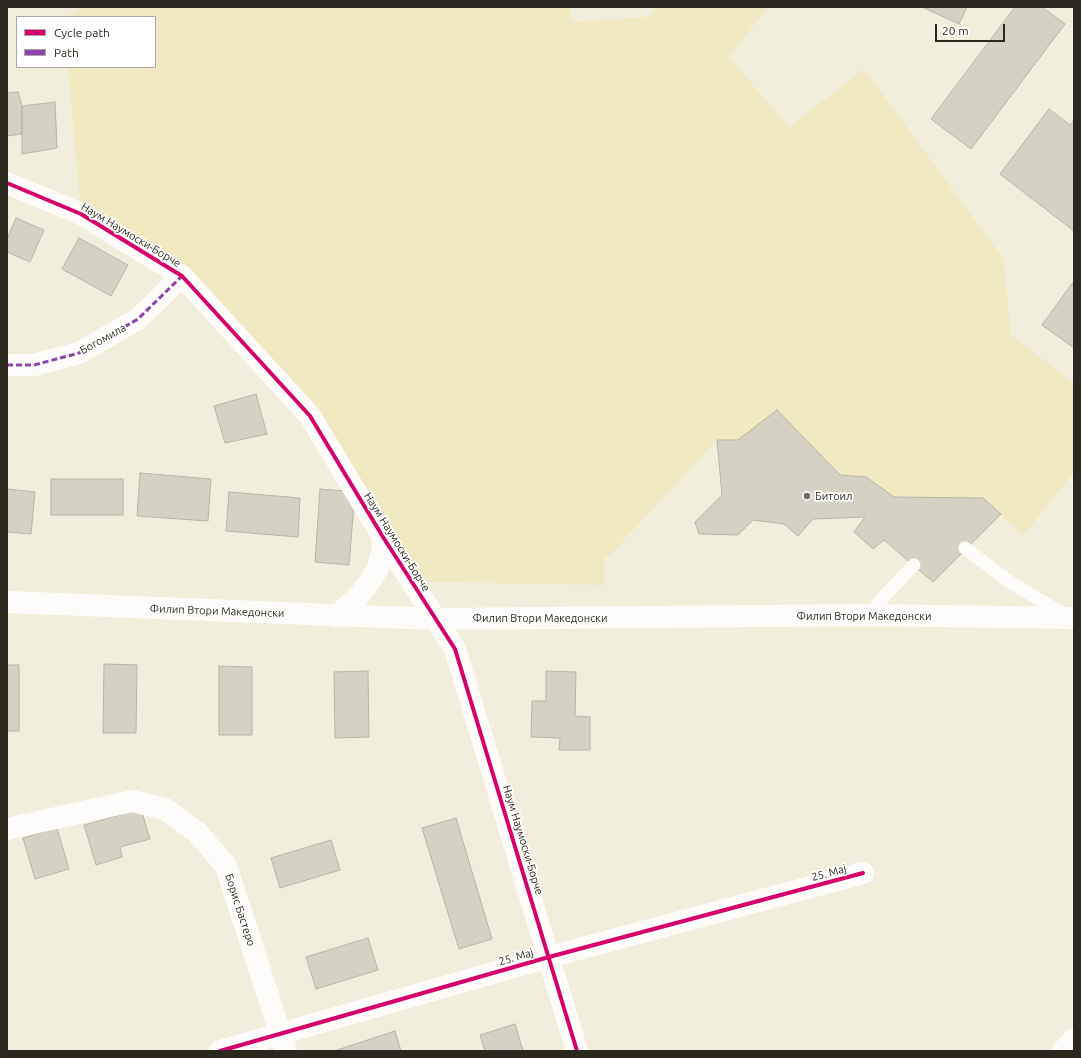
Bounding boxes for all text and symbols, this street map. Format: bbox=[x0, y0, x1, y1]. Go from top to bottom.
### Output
legend bbox=[16, 16, 156, 68]
scale bar bbox=[937, 16, 1007, 42]
text: 20 m bbox=[942, 24, 969, 37]
text: Cycle path bbox=[54, 26, 110, 39]
text: Path bbox=[54, 46, 79, 59]
street label: Наум Наумоски-Борче bbox=[79, 200, 183, 270]
street label: Богомила bbox=[78, 321, 128, 357]
place label: Битоил bbox=[815, 489, 853, 503]
street label: Наум Наумоски-Борче bbox=[361, 490, 433, 594]
marker: Битоил bbox=[802, 491, 812, 501]
street label: Филип Втори Македонски bbox=[149, 602, 285, 620]
street label: Филип Втори Македонски bbox=[797, 609, 931, 623]
street label: Филип Втори Македонски bbox=[473, 611, 607, 625]
street label: Наум Наумоски-Борче bbox=[500, 783, 546, 897]
street label: 25. Мај bbox=[810, 862, 848, 884]
street label: Борис Бастеро bbox=[222, 872, 258, 948]
street label: 25. Мај bbox=[497, 946, 535, 968]

